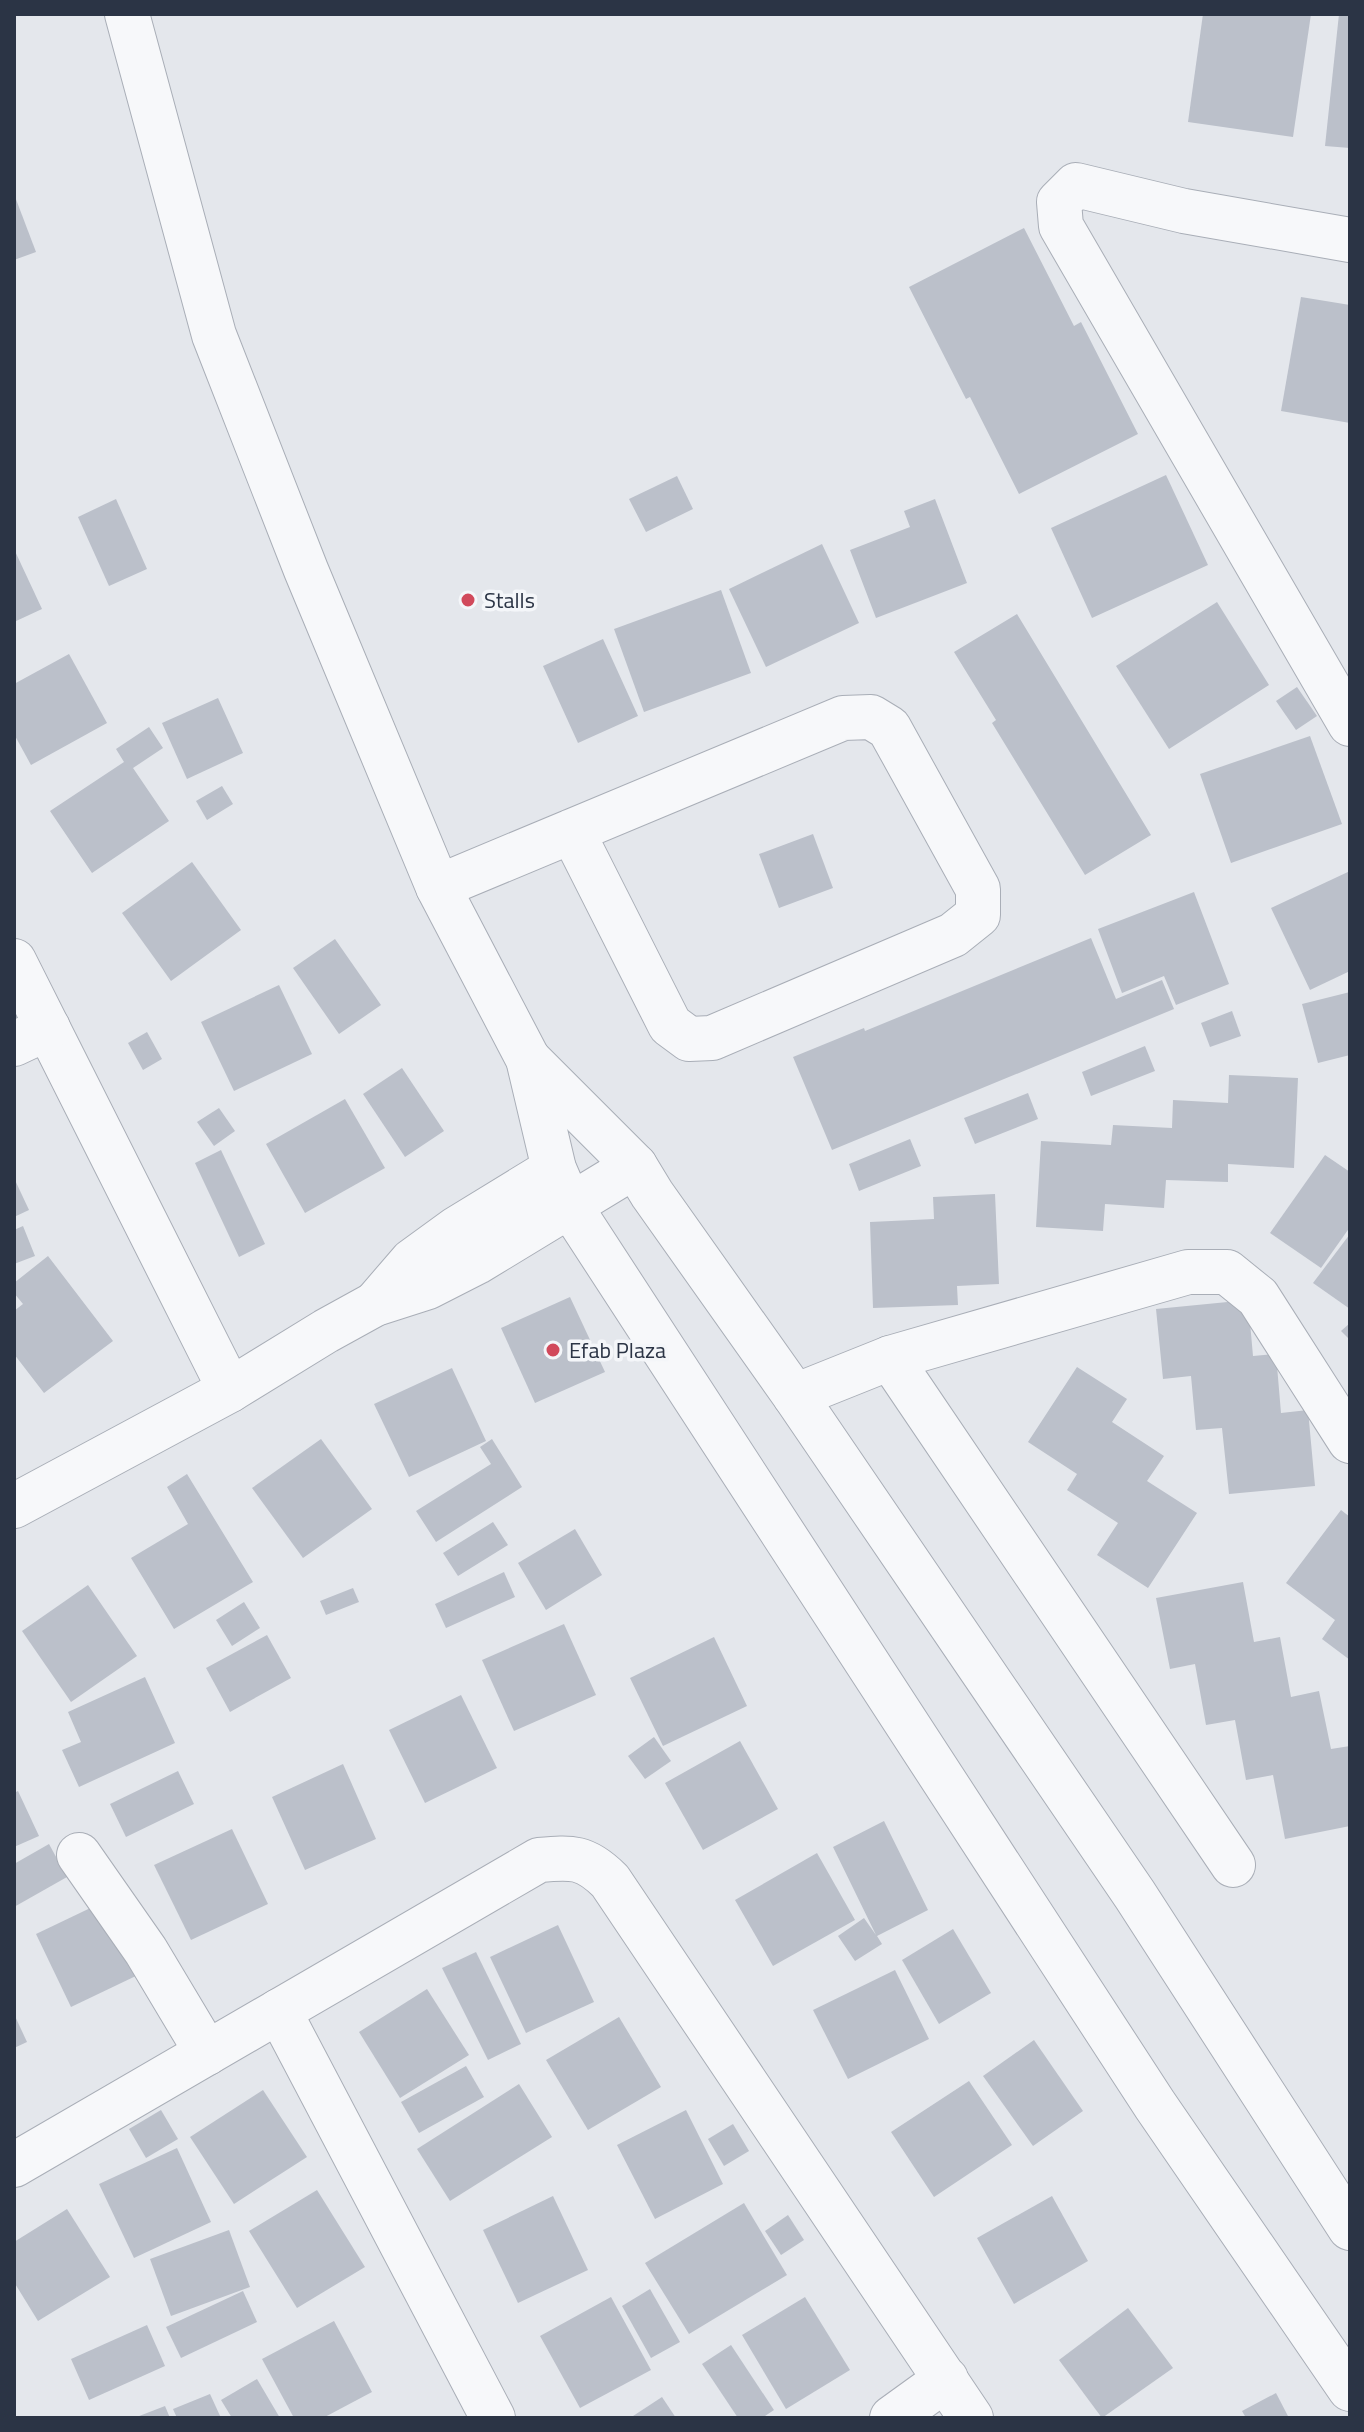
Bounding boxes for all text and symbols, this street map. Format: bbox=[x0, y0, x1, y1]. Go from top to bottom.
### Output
place label: Stalls bbox=[484, 583, 535, 617]
marker: Stalls bbox=[459, 591, 477, 609]
place label: Efab Plaza bbox=[569, 1333, 666, 1367]
marker: Efab Plaza bbox=[544, 1341, 562, 1359]

